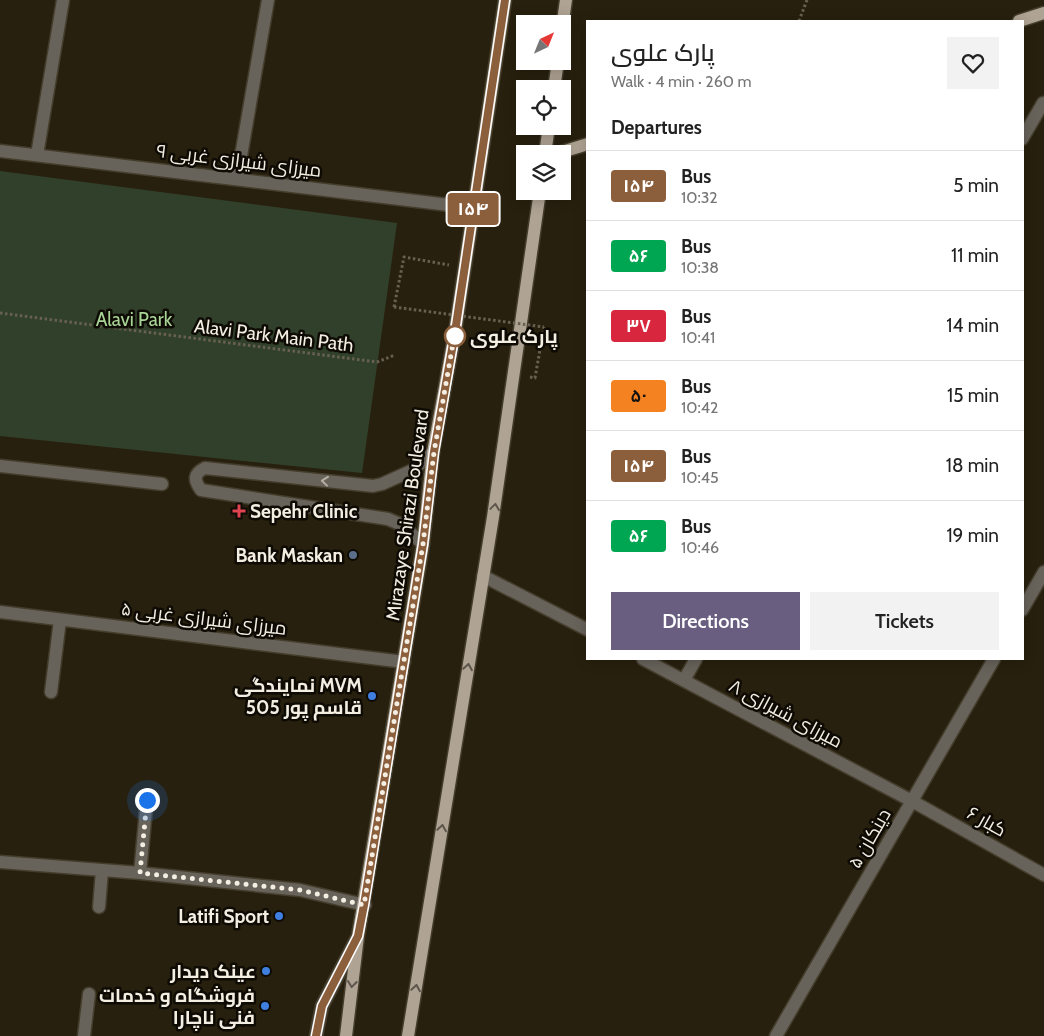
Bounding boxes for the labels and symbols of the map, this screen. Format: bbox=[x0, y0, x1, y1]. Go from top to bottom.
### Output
north arrow bbox=[516, 15, 571, 70]
street label: میرزای شیرازی غربی ۹ bbox=[155, 139, 323, 182]
line badge: ۱۵۴ bbox=[444, 193, 502, 225]
park label: Alavi Park bbox=[96, 308, 173, 331]
street label: Alavi Park Main Path bbox=[193, 314, 355, 357]
marker: پارک علوی bbox=[444, 325, 466, 347]
place label: پارک علوی bbox=[470, 325, 558, 350]
street label: Mirazaye Shirazi Boulevard bbox=[381, 408, 434, 622]
one-way arrow bbox=[321, 476, 329, 487]
place label: Sepehr Clinic bbox=[250, 500, 358, 523]
one-way arrow bbox=[489, 503, 499, 511]
marker: Sepehr Clinic bbox=[232, 504, 246, 518]
place label: Bank Maskan bbox=[235, 544, 343, 567]
marker: Bank Maskan bbox=[347, 549, 359, 561]
street label: ۵ میرزای شیرازی غربی bbox=[120, 597, 288, 640]
one-way arrow bbox=[463, 663, 473, 672]
place label: نمایندگی MVM 505 قاسم پور bbox=[234, 674, 362, 721]
street label: ۸ میرزای شیرازی bbox=[725, 674, 846, 753]
marker: نمایندگی MVM 505 قاسم پور bbox=[366, 690, 378, 702]
your location bbox=[135, 788, 160, 813]
street label: ۶ کبار bbox=[963, 801, 1010, 842]
street label: ۵ دینکان bbox=[843, 804, 896, 872]
one-way arrow bbox=[437, 823, 447, 832]
place label: Latifi Sport bbox=[178, 905, 269, 928]
marker: Latifi Sport bbox=[273, 910, 285, 922]
place label: عینک دیدار bbox=[169, 960, 256, 983]
marker: عینک دیدار bbox=[260, 965, 272, 977]
one-way arrow bbox=[347, 981, 358, 989]
place label: فروشگاه و خدمات فنی ناچارا bbox=[99, 984, 255, 1031]
one-way arrow bbox=[410, 984, 420, 992]
marker: فروشگاه و خدمات فنی ناچارا bbox=[259, 1000, 271, 1012]

